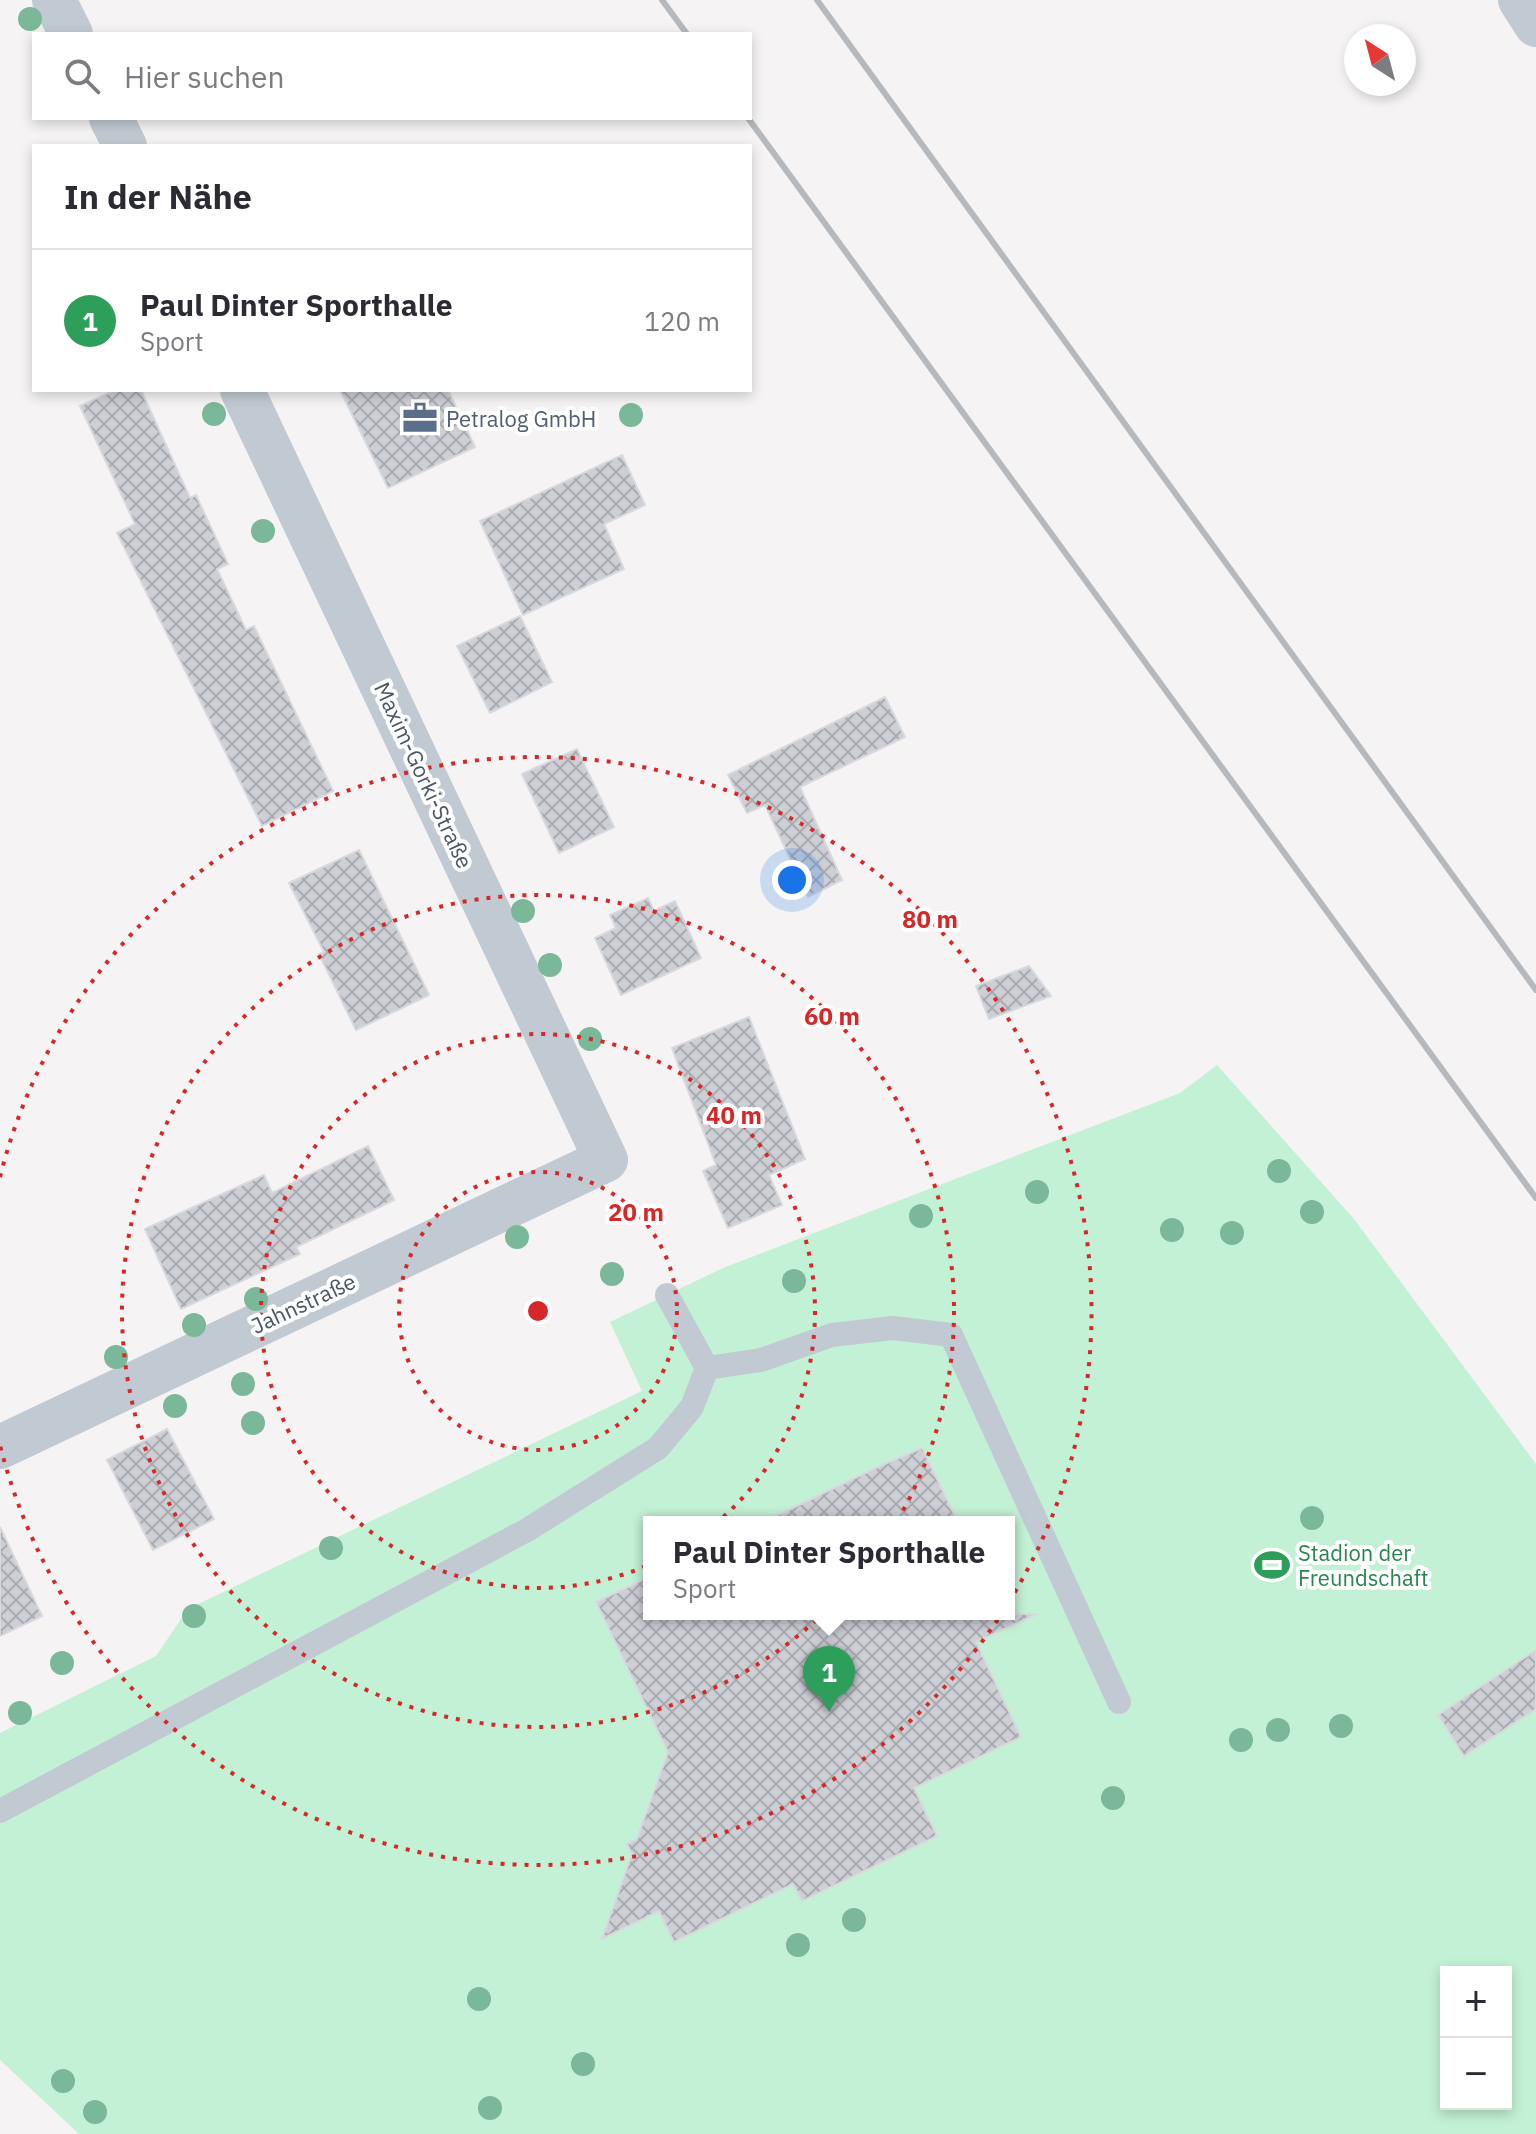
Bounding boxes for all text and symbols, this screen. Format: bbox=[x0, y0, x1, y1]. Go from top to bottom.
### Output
north arrow bbox=[1344, 24, 1416, 96]
search box bbox=[32, 32, 752, 120]
icon: search bbox=[60, 54, 104, 98]
text: Hier suchen bbox=[124, 57, 285, 96]
text: In der Nähe bbox=[64, 174, 252, 218]
text: Paul Dinter Sporthalle bbox=[140, 285, 453, 324]
text: 1 bbox=[82, 304, 98, 338]
text: 120 m bbox=[644, 304, 720, 338]
text: Sport bbox=[140, 324, 204, 358]
office icon: Petralog GmbH bbox=[401, 399, 439, 437]
place label: Petralog GmbH bbox=[446, 404, 596, 433]
street label: Maxim-Gorki-Straße bbox=[368, 677, 480, 873]
your location bbox=[772, 860, 812, 900]
text: 80 m bbox=[902, 903, 958, 935]
text: 60 m bbox=[804, 1000, 860, 1032]
text: 40 m bbox=[706, 1099, 762, 1131]
text: 20 m bbox=[608, 1196, 664, 1228]
street label: Jahnstraße bbox=[246, 1266, 360, 1340]
centre of rings bbox=[524, 1297, 552, 1325]
popup bbox=[643, 1516, 1015, 1620]
text: Paul Dinter Sporthalle bbox=[673, 1532, 985, 1571]
place label: Stadion der Freundschaft bbox=[1298, 1538, 1429, 1592]
sports icon: Stadion der Freundschaft bbox=[1253, 1546, 1291, 1584]
text: Sport bbox=[673, 1571, 736, 1605]
pin: 1 bbox=[803, 1646, 855, 1712]
map controls bbox=[1440, 1966, 1512, 2110]
button: + bbox=[1440, 1966, 1512, 2038]
button: − bbox=[1440, 2038, 1512, 2110]

